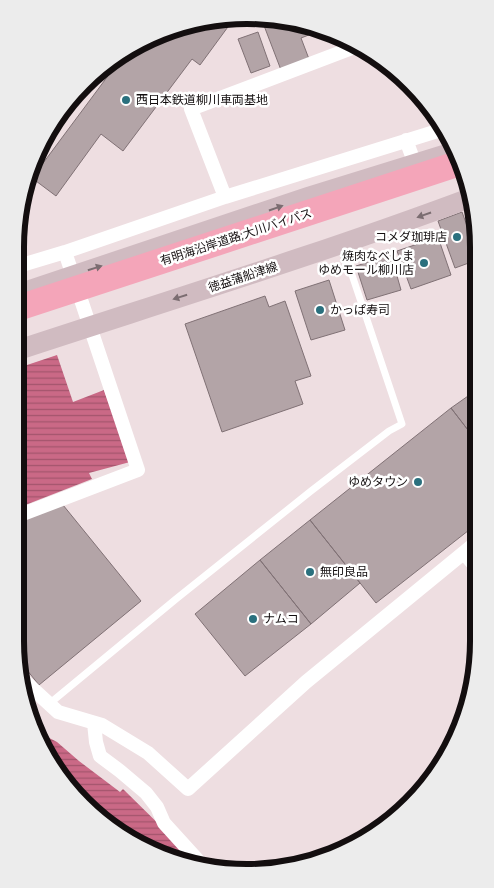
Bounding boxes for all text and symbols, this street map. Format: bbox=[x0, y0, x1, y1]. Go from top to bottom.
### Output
place label: 西日本鉄道柳川車両基地 bbox=[136, 93, 268, 107]
marker: 西日本鉄道柳川車両基地 bbox=[120, 94, 132, 106]
one-way arrow bbox=[269, 203, 284, 211]
street label: 有明海沿岸道路;大川バイパス bbox=[158, 206, 314, 268]
one-way arrow bbox=[416, 211, 431, 219]
place label: コメダ珈琲店 bbox=[375, 230, 447, 244]
marker: コメダ珈琲店 bbox=[451, 231, 463, 243]
place label: 焼肉なべしま ゆめモール柳川店 bbox=[318, 249, 414, 277]
marker: 焼肉なべしま ゆめモール柳川店 bbox=[418, 257, 430, 269]
street label: 徳益蒲船津線 bbox=[207, 259, 279, 295]
one-way arrow bbox=[87, 263, 102, 271]
one-way arrow bbox=[173, 294, 188, 302]
place label: かっぱ寿司 bbox=[330, 303, 390, 317]
marker: かっぱ寿司 bbox=[314, 304, 326, 316]
place label: ゆめタウン bbox=[348, 475, 408, 489]
marker: ゆめタウン bbox=[412, 476, 424, 488]
place label: 無印良品 bbox=[320, 565, 368, 579]
marker: 無印良品 bbox=[304, 566, 316, 578]
place label: ナムコ bbox=[263, 612, 299, 626]
marker: ナムコ bbox=[247, 613, 259, 625]

